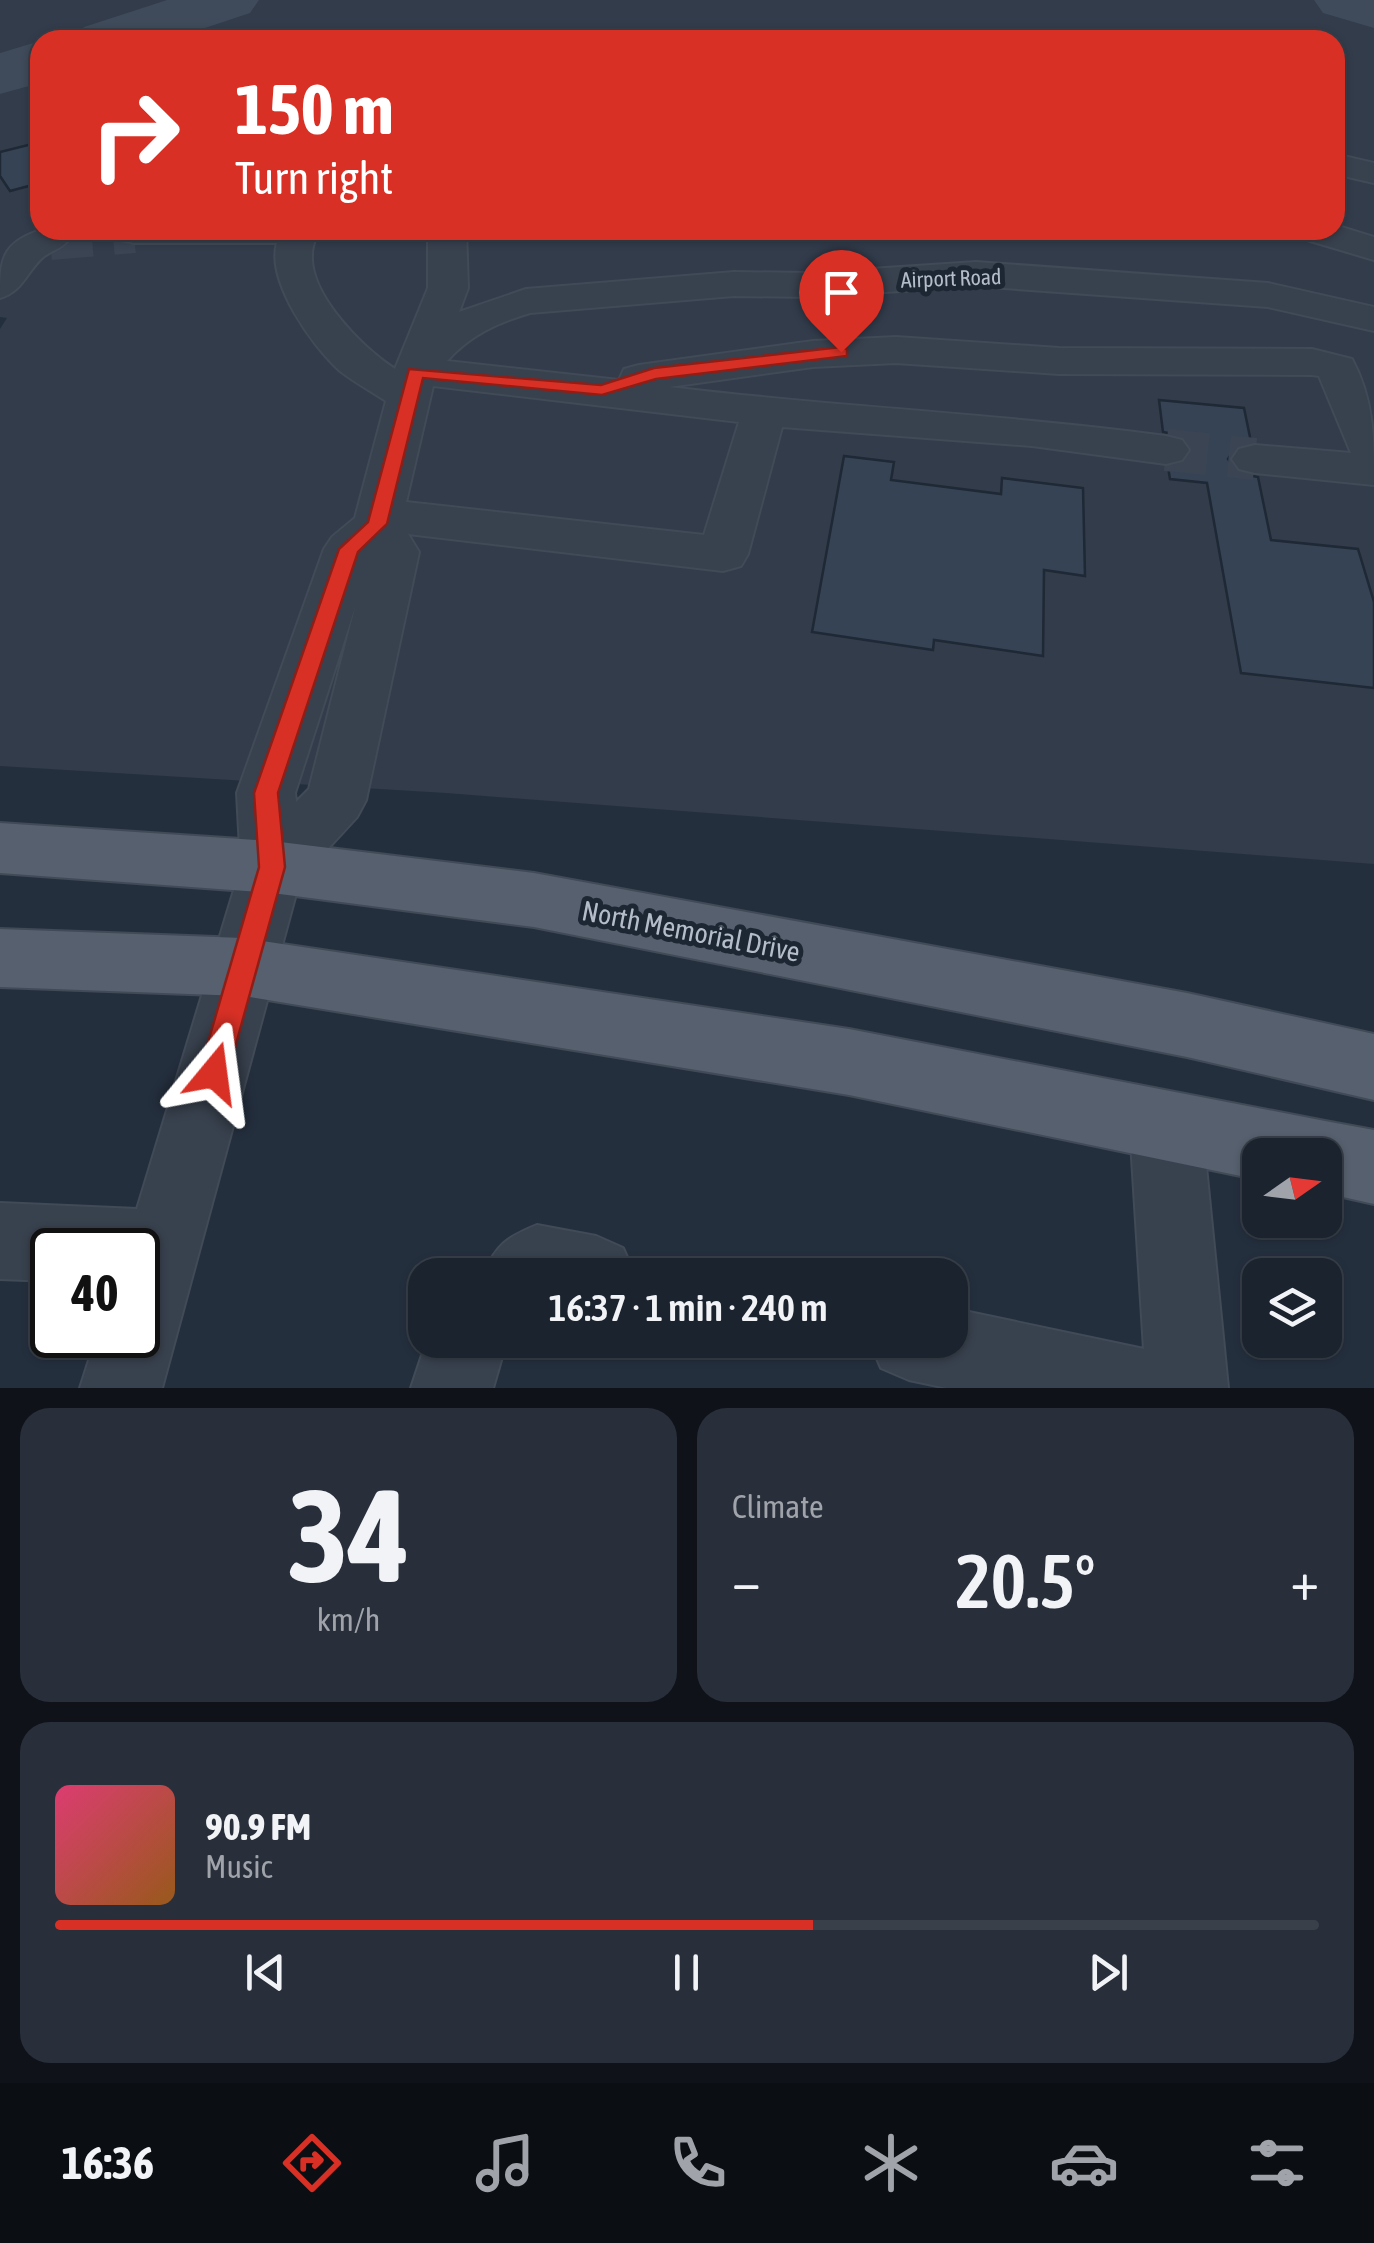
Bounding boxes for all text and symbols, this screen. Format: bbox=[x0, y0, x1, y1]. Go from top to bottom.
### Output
text: 150 m bbox=[235, 69, 394, 149]
icon: right bbox=[70, 70, 200, 200]
text: Turn right bbox=[235, 152, 393, 204]
pin bbox=[799, 250, 884, 353]
street label: Airport Road bbox=[900, 263, 1002, 293]
icon: arrive bbox=[814, 265, 869, 320]
street label: North Memorial Drive bbox=[579, 894, 803, 968]
position arrow bbox=[162, 1021, 266, 1125]
north arrow bbox=[1242, 1138, 1342, 1238]
map controls bbox=[1242, 1138, 1342, 1358]
speed limit sign: 40 bbox=[30, 1228, 160, 1358]
button: layers bbox=[1242, 1258, 1342, 1358]
text: 16:37 · 1 min · 240 m bbox=[548, 1286, 828, 1329]
text: 34 bbox=[287, 1461, 410, 1610]
text: Climate bbox=[732, 1488, 824, 1525]
text: 20.5° bbox=[956, 1538, 1095, 1624]
text: − bbox=[732, 1549, 761, 1612]
text: + bbox=[1290, 1549, 1319, 1612]
text: km/h bbox=[317, 1601, 380, 1638]
text: 90.9 FM bbox=[205, 1805, 311, 1848]
text: Music bbox=[205, 1848, 272, 1885]
icon: previous bbox=[238, 1945, 293, 2000]
icon: pause bbox=[659, 1945, 714, 2000]
icon: next bbox=[1081, 1945, 1136, 2000]
icon: directions bbox=[277, 2128, 347, 2198]
icon: music bbox=[470, 2128, 540, 2198]
icon: phone bbox=[663, 2128, 733, 2198]
icon: climate bbox=[856, 2128, 926, 2198]
icon: car bbox=[1049, 2128, 1119, 2198]
icon: filters bbox=[1242, 2128, 1312, 2198]
text: 16:36 bbox=[62, 2137, 154, 2189]

